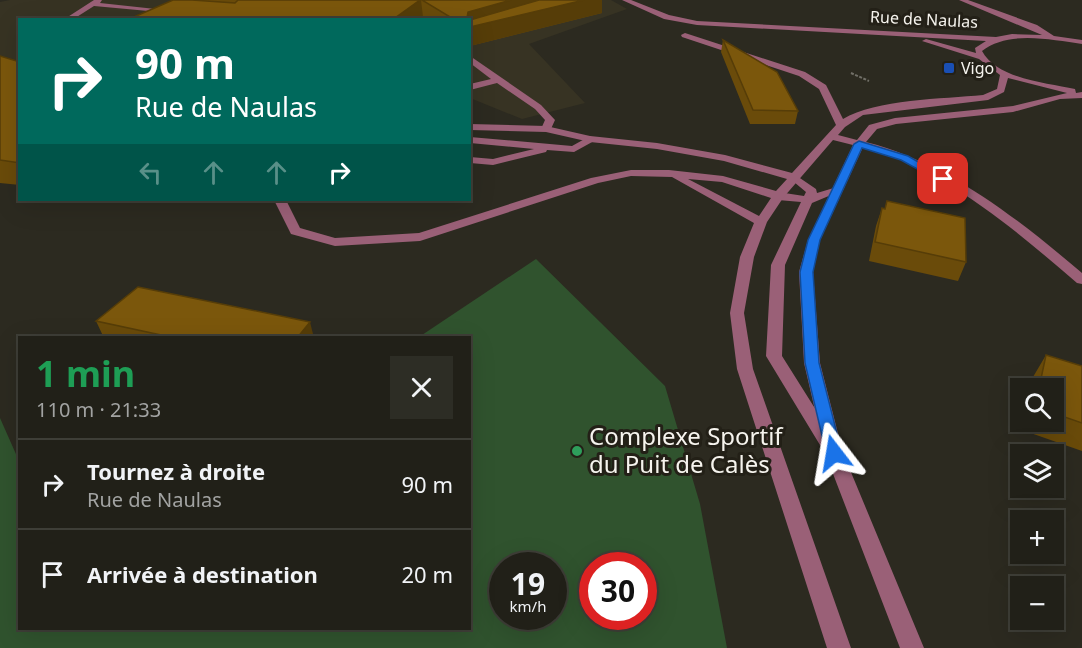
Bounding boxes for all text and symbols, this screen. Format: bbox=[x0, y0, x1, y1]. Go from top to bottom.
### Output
street label: Rue de Naulas bbox=[870, 5, 978, 33]
text: 90 m bbox=[135, 34, 235, 91]
icon: right bbox=[36, 42, 114, 120]
place label: Vigo bbox=[961, 57, 994, 79]
marker: Vigo bbox=[942, 61, 956, 75]
text: Rue de Naulas bbox=[135, 88, 317, 125]
pin bbox=[917, 153, 968, 204]
icon: left bbox=[134, 156, 167, 189]
icon: ahead bbox=[197, 156, 230, 189]
icon: ahead bbox=[260, 156, 293, 189]
icon: right bbox=[323, 156, 356, 189]
icon: arrive bbox=[926, 162, 959, 195]
text: 1 min bbox=[36, 349, 135, 398]
button: close bbox=[390, 356, 453, 419]
map controls bbox=[1010, 378, 1064, 630]
button: search bbox=[1010, 378, 1064, 432]
text: 110 m · 21:33 bbox=[36, 396, 161, 423]
place label: Complexe Sportif du Puit de Calès bbox=[589, 419, 784, 480]
position arrow bbox=[802, 421, 866, 485]
marker: Complexe Sportif du Puit de Calès bbox=[570, 444, 584, 458]
button: layers bbox=[1010, 444, 1064, 498]
text: Tournez à droite bbox=[87, 456, 265, 486]
icon: right bbox=[36, 468, 69, 501]
text: 90 m bbox=[402, 469, 453, 499]
text: Rue de Naulas bbox=[87, 486, 222, 513]
button: + bbox=[1010, 510, 1064, 564]
speed limit sign: 30 bbox=[579, 552, 657, 630]
icon: arrive bbox=[36, 558, 69, 591]
text: Arrivée à destination bbox=[87, 559, 318, 589]
text: 20 m bbox=[402, 559, 453, 589]
text: 19 bbox=[511, 563, 545, 604]
button: − bbox=[1010, 576, 1064, 630]
text: km/h bbox=[510, 596, 546, 616]

